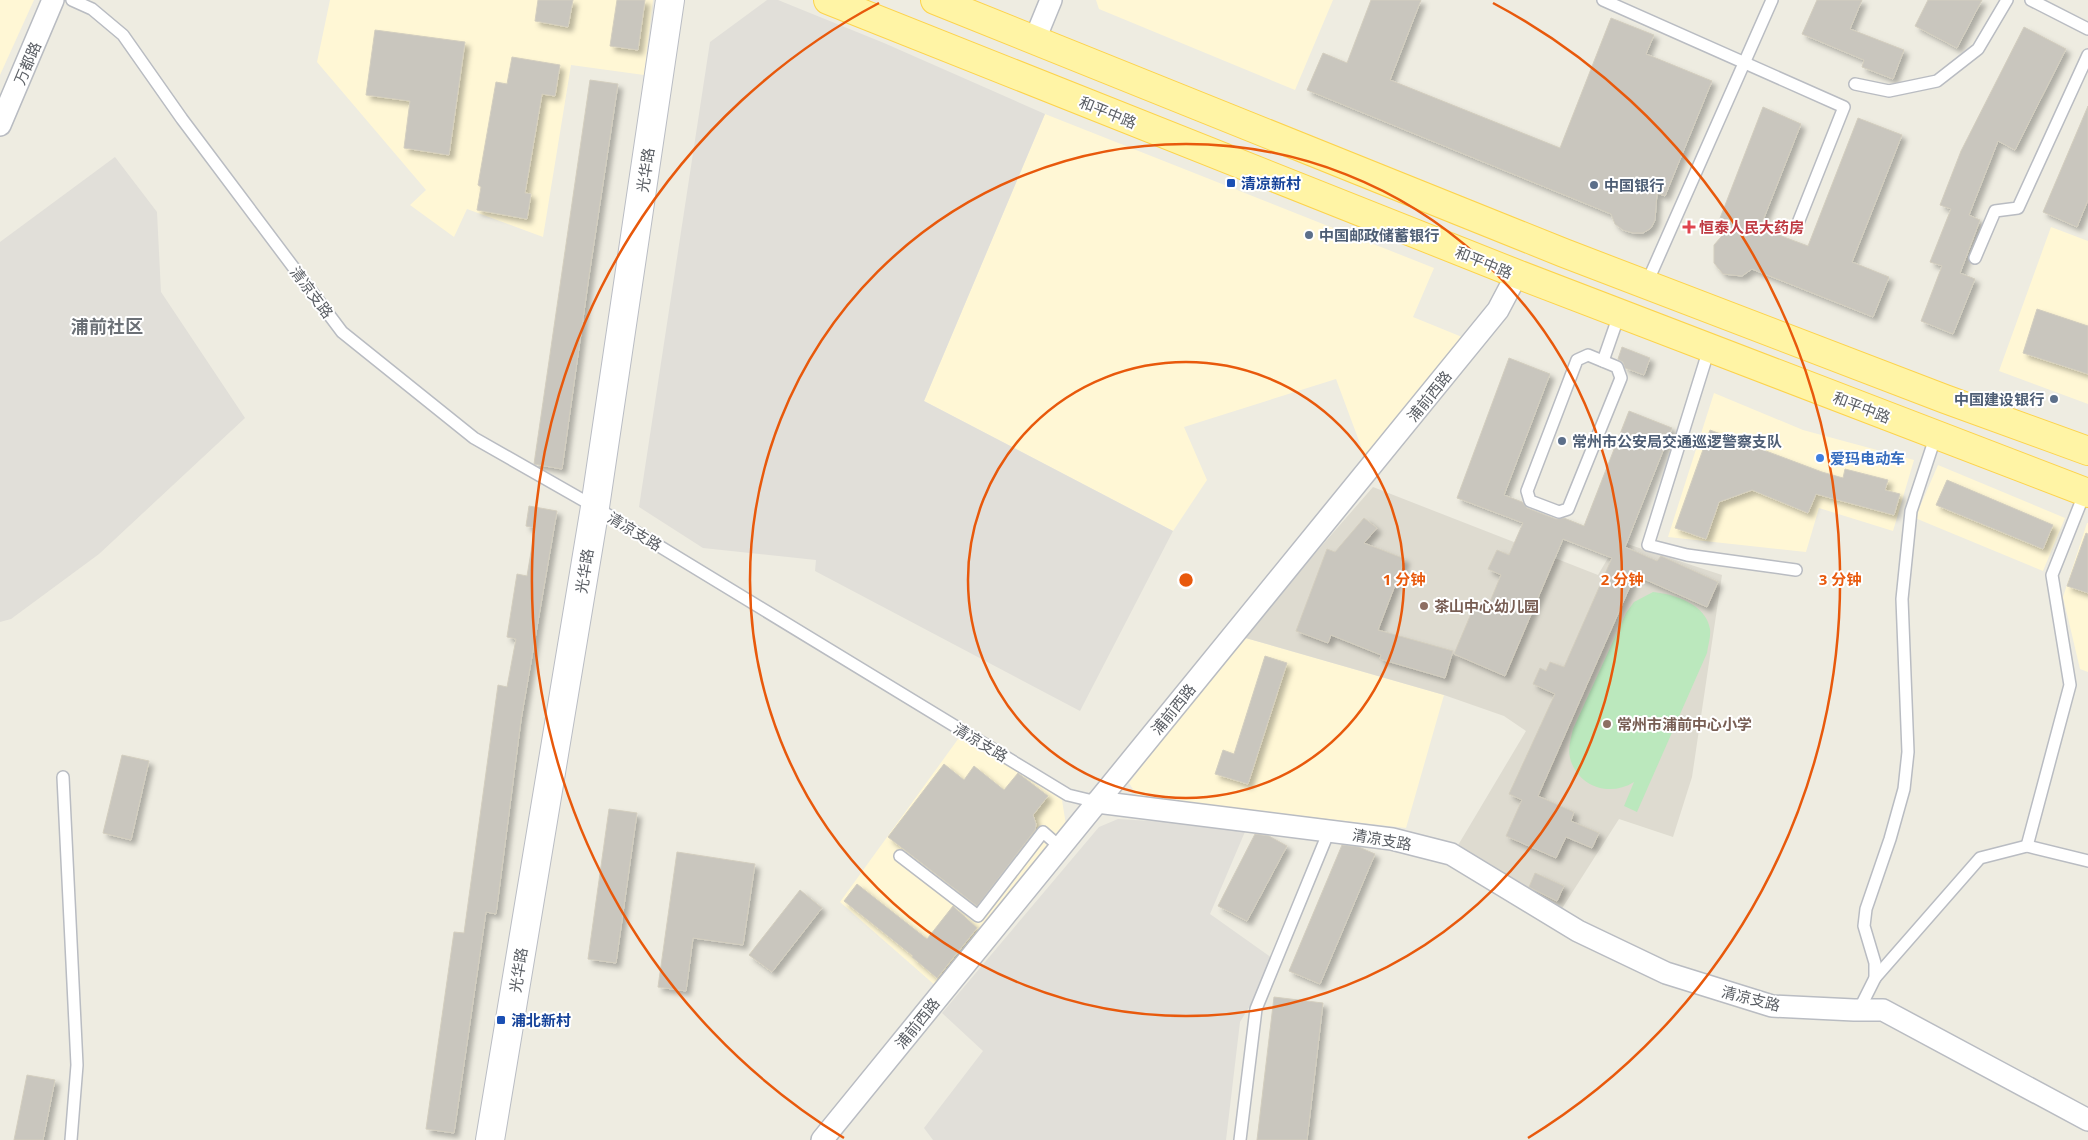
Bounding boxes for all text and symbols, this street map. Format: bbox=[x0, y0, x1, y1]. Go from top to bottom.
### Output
street label: 万都路 bbox=[9, 38, 45, 88]
street label: 和平中路 bbox=[1076, 91, 1140, 133]
street label: 光华路 bbox=[632, 146, 658, 194]
place label: 清凉新村 bbox=[1241, 173, 1301, 193]
place label: 中国银行 bbox=[1604, 175, 1664, 195]
marker: 清凉新村 bbox=[1225, 177, 1237, 189]
marker: 中国银行 bbox=[1588, 179, 1600, 191]
place label: 恒泰人民大药房 bbox=[1699, 217, 1804, 237]
marker: 恒泰人民大药房 bbox=[1683, 221, 1695, 233]
place label: 中国邮政储蓄银行 bbox=[1319, 225, 1439, 245]
marker: 中国邮政储蓄银行 bbox=[1303, 229, 1315, 241]
street label: 和平中路 bbox=[1452, 241, 1516, 283]
street label: 清凉支路 bbox=[286, 262, 338, 322]
district label: 浦前社区 bbox=[71, 314, 143, 338]
street label: 浦前西路 bbox=[1402, 366, 1456, 426]
street label: 和平中路 bbox=[1830, 387, 1894, 427]
place label: 中国建设银行 bbox=[1954, 389, 2044, 409]
marker: 中国建设银行 bbox=[2048, 393, 2060, 405]
place label: 常州市公安局交通巡逻警察支队 bbox=[1572, 431, 1782, 451]
marker: 常州市公安局交通巡逻警察支队 bbox=[1556, 435, 1568, 447]
place label: 爱玛电动车 bbox=[1830, 448, 1905, 468]
marker: 爱玛电动车 bbox=[1814, 452, 1826, 464]
street label: 清凉支路 bbox=[604, 507, 666, 555]
street label: 光华路 bbox=[571, 547, 597, 595]
text: 1 分钟 bbox=[1383, 569, 1425, 589]
text: 2 分钟 bbox=[1601, 569, 1643, 589]
text: 3 分钟 bbox=[1819, 569, 1861, 589]
centre of rings bbox=[1177, 571, 1195, 589]
place label: 茶山中心幼儿园 bbox=[1434, 596, 1539, 616]
marker: 茶山中心幼儿园 bbox=[1418, 600, 1430, 612]
street label: 浦前西路 bbox=[1146, 679, 1200, 739]
place label: 常州市浦前中心小学 bbox=[1617, 714, 1752, 734]
street label: 清凉支路 bbox=[950, 718, 1012, 766]
marker: 常州市浦前中心小学 bbox=[1601, 718, 1613, 730]
street label: 清凉支路 bbox=[1351, 824, 1413, 854]
street label: 光华路 bbox=[505, 946, 531, 994]
street label: 清凉支路 bbox=[1719, 981, 1783, 1015]
street label: 浦前西路 bbox=[890, 993, 944, 1053]
place label: 浦北新村 bbox=[511, 1010, 571, 1030]
marker: 浦北新村 bbox=[495, 1014, 507, 1026]

